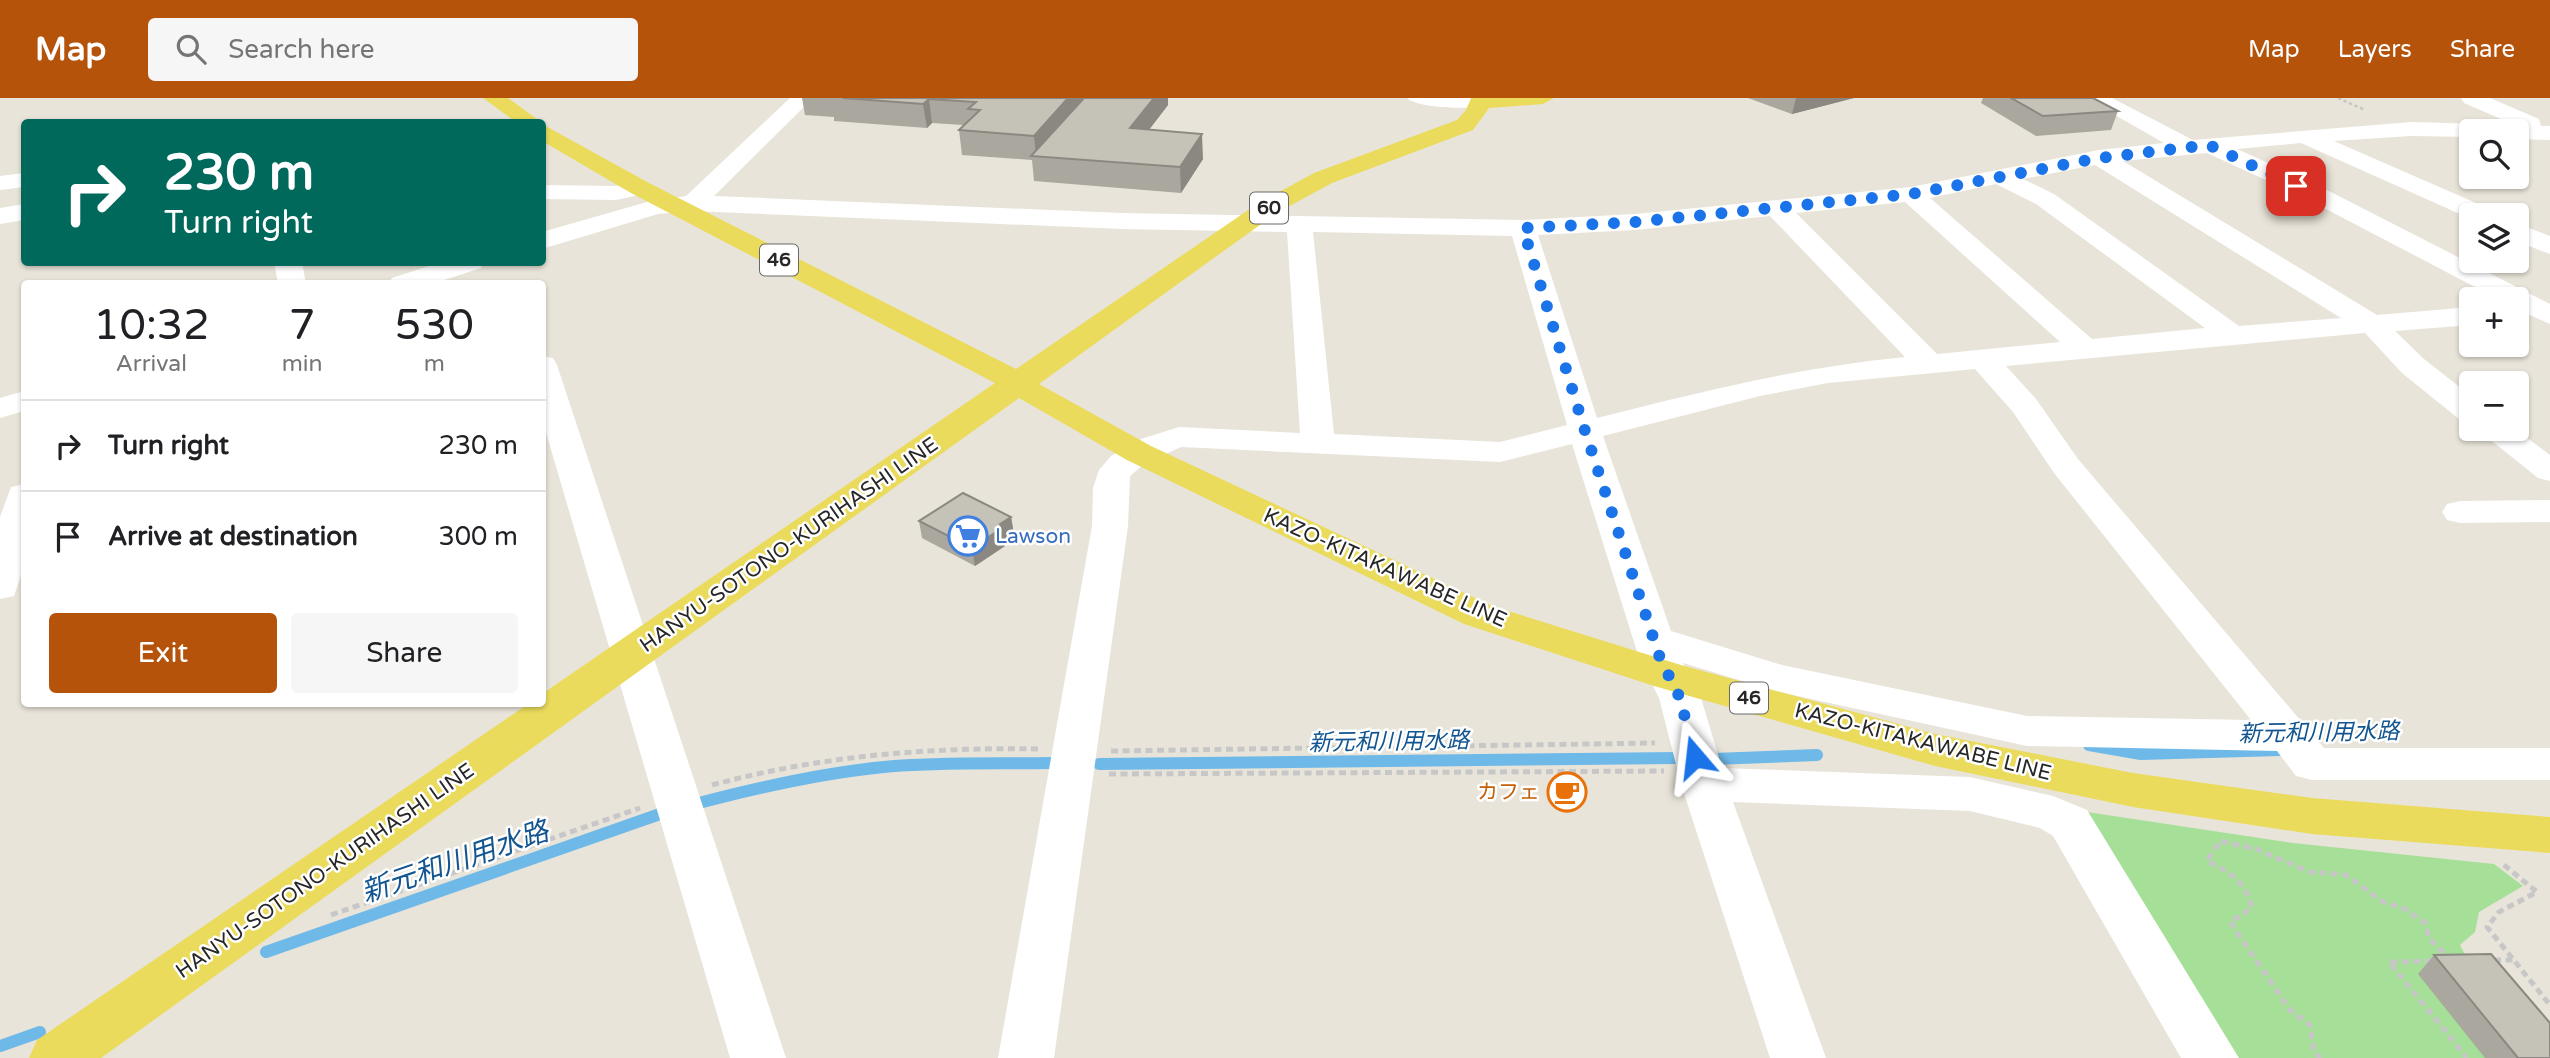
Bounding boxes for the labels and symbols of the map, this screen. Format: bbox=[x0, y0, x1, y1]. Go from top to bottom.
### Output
pin bbox=[2266, 156, 2326, 216]
road number: 60 bbox=[1250, 192, 1288, 223]
road number: 46 bbox=[760, 244, 798, 276]
street label: HANYU-SOTONO-KURIHASHI LINE bbox=[635, 432, 943, 658]
street label: KAZO-KITAKAWABE LINE bbox=[1260, 503, 1510, 633]
supermarket icon: Lawson bbox=[947, 515, 989, 557]
place label: Lawson bbox=[995, 524, 1071, 549]
road number: 46 bbox=[1730, 682, 1768, 713]
street label: KAZO-KITAKAWABE LINE bbox=[1792, 698, 2054, 786]
water label: 新元和川用水路 bbox=[2238, 718, 2402, 748]
position arrow bbox=[1658, 720, 1732, 794]
water label: 新元和川用水路 bbox=[1308, 727, 1472, 757]
street label: HANYU-SOTONO-KURIHASHI LINE bbox=[171, 758, 479, 984]
cafe icon: カフェ bbox=[1546, 771, 1588, 813]
place label: カフェ bbox=[1477, 780, 1540, 805]
water label: 新元和川用水路 bbox=[357, 813, 555, 910]

